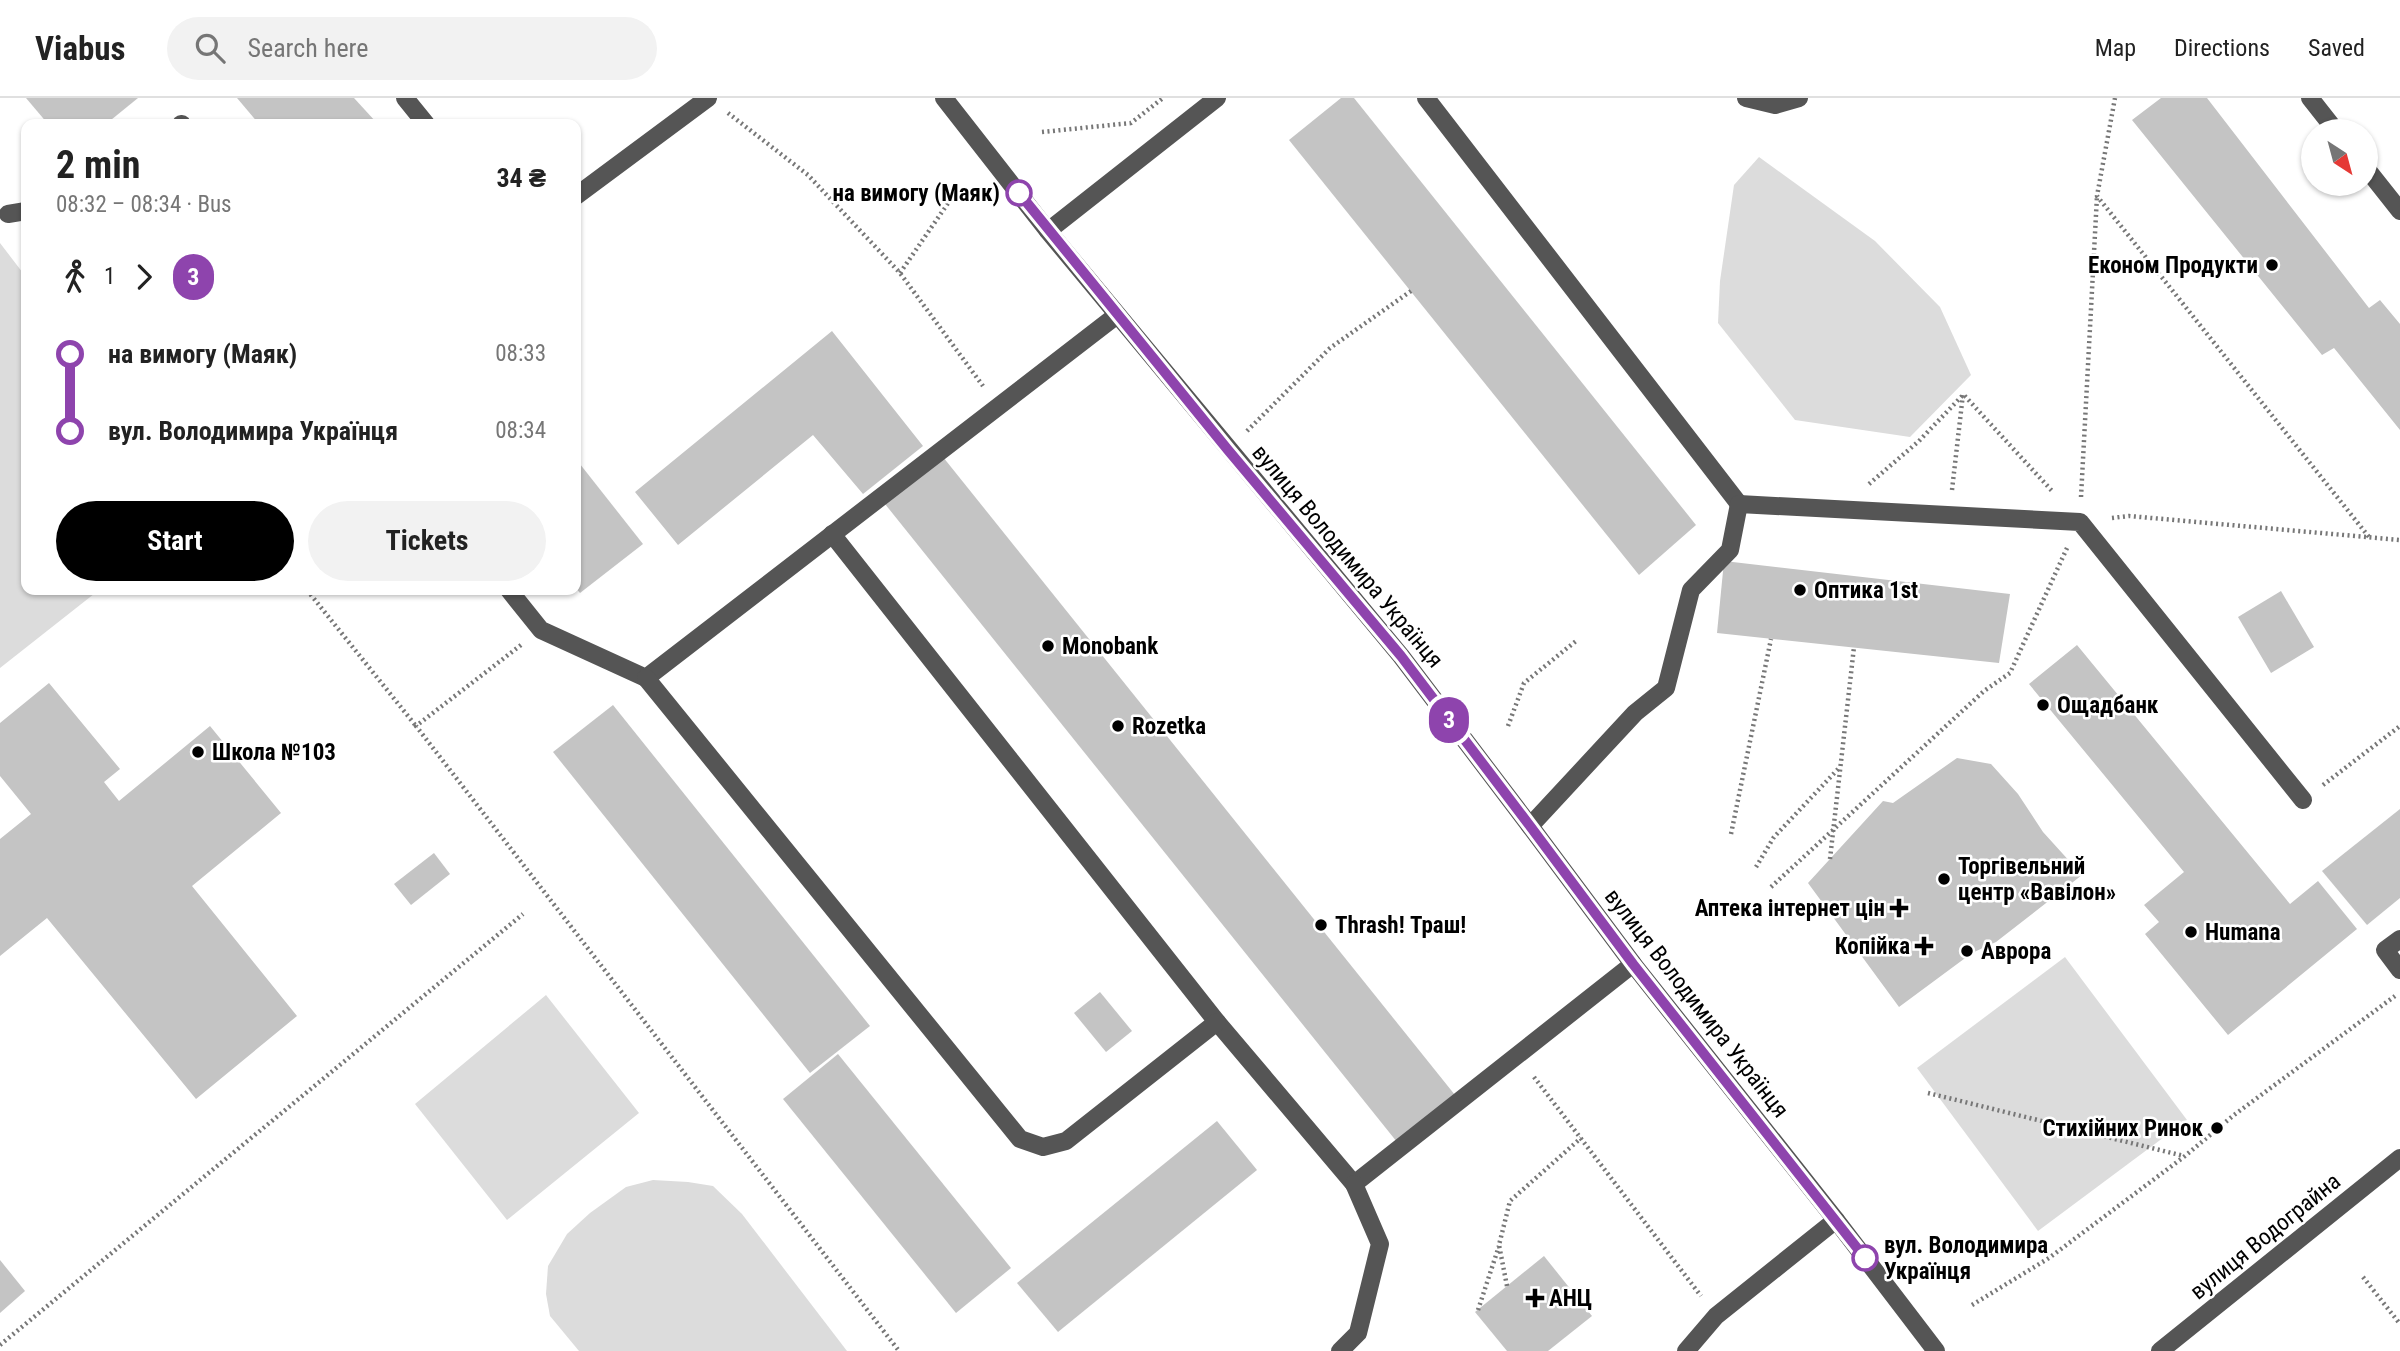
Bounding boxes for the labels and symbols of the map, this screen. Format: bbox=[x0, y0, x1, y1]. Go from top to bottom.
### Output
north arrow bbox=[2301, 119, 2378, 196]
place label: на вимогу (Маяк) bbox=[833, 180, 1000, 207]
marker: на вимогу (Маяк) bbox=[1006, 180, 1032, 206]
place label: Економ Продукти bbox=[2088, 252, 2258, 279]
marker: Економ Продукти bbox=[2264, 257, 2280, 273]
street label: вулиця Володимира Українця bbox=[1246, 439, 1449, 673]
place label: Оптика 1st bbox=[1814, 577, 1918, 604]
marker: Оптика 1st bbox=[1792, 582, 1808, 598]
place label: Monobank bbox=[1062, 633, 1159, 660]
marker: Monobank bbox=[1040, 638, 1056, 654]
place label: Ощадбанк bbox=[2057, 692, 2159, 719]
line badge: 3 bbox=[1426, 697, 1472, 743]
marker: Ощадбанк bbox=[2035, 697, 2051, 713]
place label: Rozetka bbox=[1132, 713, 1206, 740]
marker: Rozetka bbox=[1110, 718, 1126, 734]
place label: Школа №103 bbox=[212, 739, 336, 766]
marker: Школа №103 bbox=[190, 744, 206, 760]
place label: Торгівельний центр «Вавілон» bbox=[1958, 853, 2116, 906]
marker: Торгівельний центр «Вавілон» bbox=[1936, 871, 1952, 887]
street label: вулиця Володимира Українця bbox=[1599, 884, 1794, 1123]
place label: Аптека інтернет цін bbox=[1695, 895, 1885, 922]
marker: Аптека інтернет цін bbox=[1891, 900, 1907, 916]
place label: Thrash! Траш! bbox=[1335, 912, 1466, 939]
marker: Thrash! Траш! bbox=[1313, 917, 1329, 933]
place label: Humana bbox=[2205, 919, 2281, 946]
marker: Humana bbox=[2183, 924, 2199, 940]
place label: Копійка bbox=[1835, 933, 1910, 960]
marker: Копійка bbox=[1916, 938, 1932, 954]
place label: Аврора bbox=[1981, 938, 2051, 965]
marker: Аврора bbox=[1959, 943, 1975, 959]
place label: Стихійних Ринок bbox=[2043, 1115, 2203, 1142]
marker: Стихійних Ринок bbox=[2209, 1120, 2225, 1136]
street label: вулиця Водограйна bbox=[2185, 1168, 2346, 1305]
place label: вул. Володимира Українця bbox=[1884, 1232, 2048, 1285]
marker: вул. Володимира Українця bbox=[1852, 1245, 1878, 1271]
place label: АНЦ bbox=[1549, 1285, 1592, 1312]
marker: АНЦ bbox=[1527, 1290, 1543, 1306]

